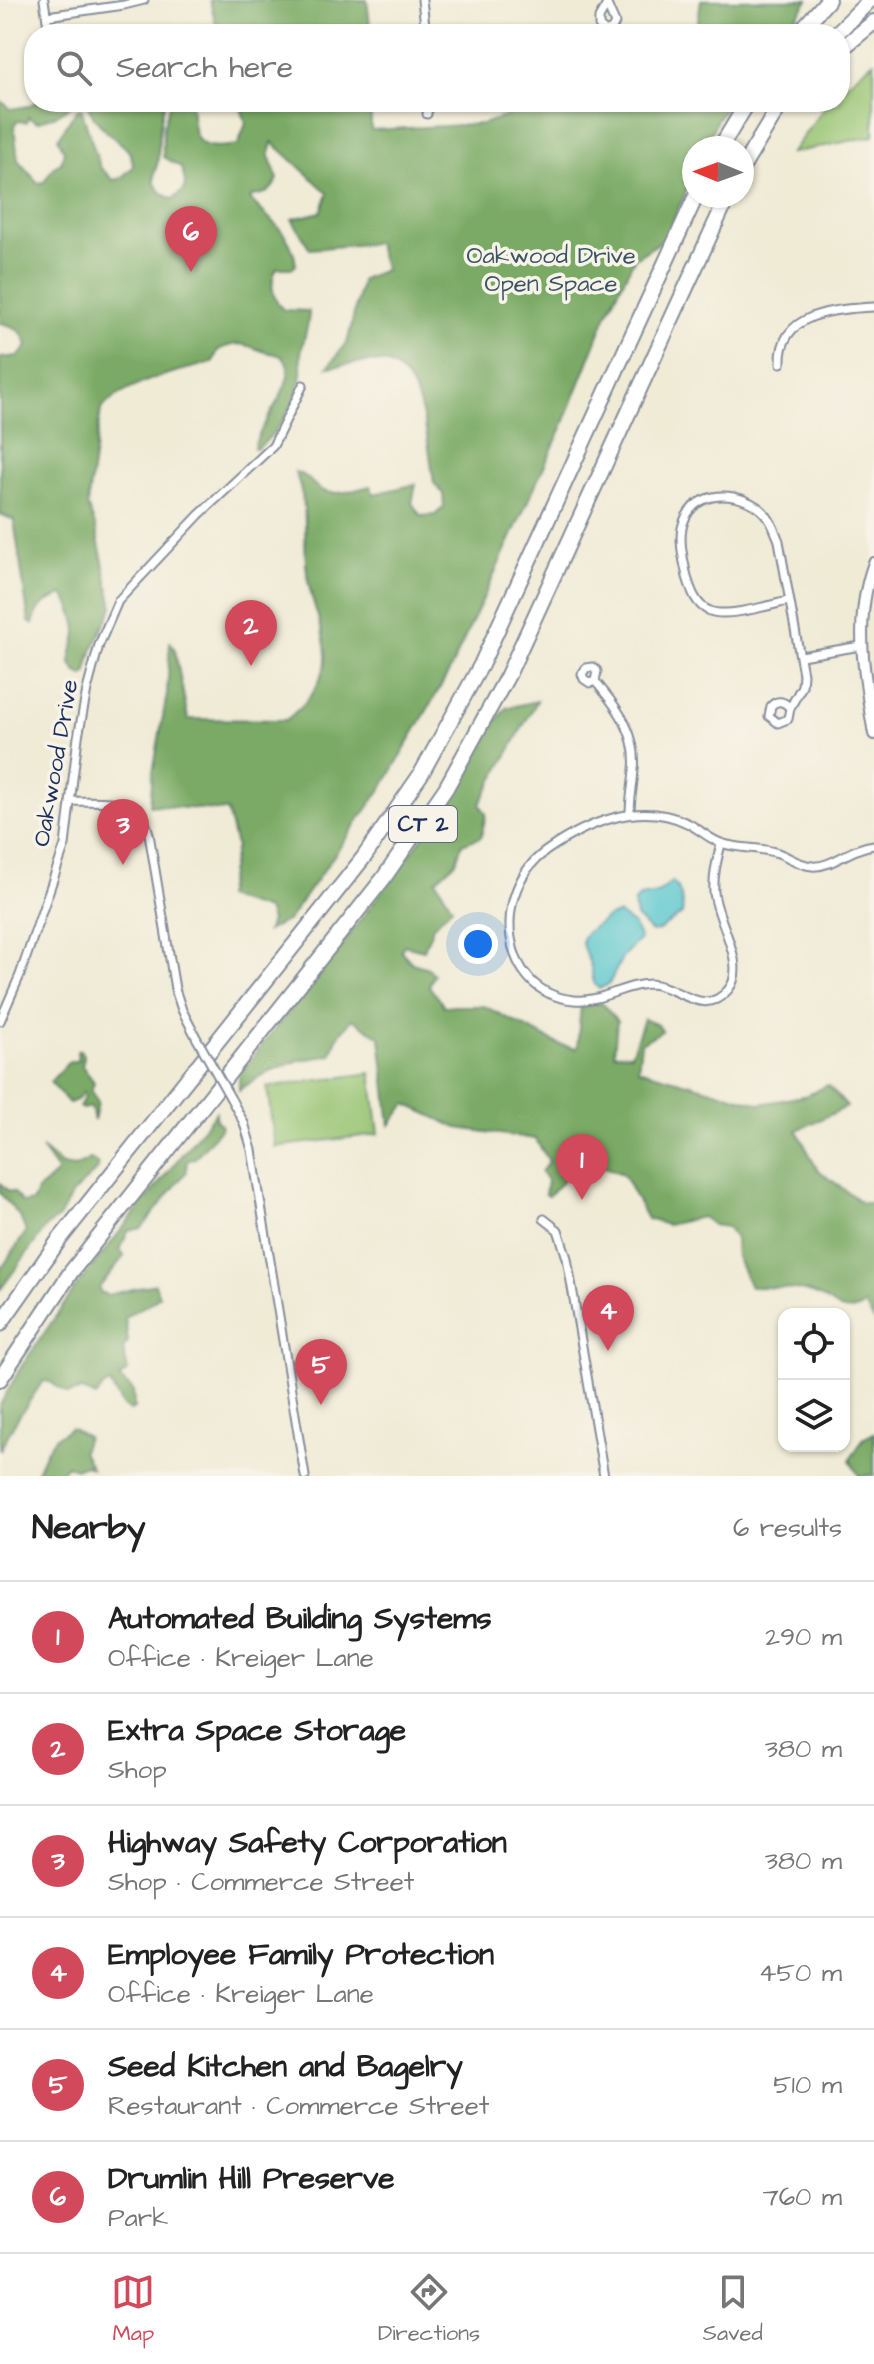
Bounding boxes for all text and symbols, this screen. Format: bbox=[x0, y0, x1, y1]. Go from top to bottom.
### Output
search box bbox=[24, 24, 850, 112]
icon: search bbox=[52, 46, 96, 90]
text: Search here bbox=[116, 47, 293, 89]
north arrow bbox=[682, 136, 754, 208]
pin: 6 bbox=[165, 206, 217, 272]
park label: Oakwood Drive Open Space bbox=[466, 239, 636, 301]
pin: 2 bbox=[225, 600, 277, 666]
street label: Oakwood Drive bbox=[25, 677, 87, 849]
pin: 3 bbox=[97, 799, 149, 865]
road number: CT 2 bbox=[389, 806, 457, 842]
your location bbox=[458, 924, 498, 964]
pin: 1 bbox=[556, 1134, 608, 1200]
pin: 4 bbox=[582, 1285, 634, 1351]
map controls bbox=[778, 1308, 850, 1452]
button: locate bbox=[778, 1308, 850, 1380]
pin: 5 bbox=[295, 1339, 347, 1405]
button: layers bbox=[778, 1380, 850, 1452]
text: Nearby bbox=[32, 1504, 146, 1552]
text: 6 results bbox=[733, 1510, 842, 1546]
text: Automated Building Systems bbox=[108, 1598, 492, 1640]
text: 1 bbox=[56, 1619, 60, 1655]
text: 290 m bbox=[765, 1619, 842, 1655]
text: Office · Kreiger Lane bbox=[108, 1640, 374, 1676]
text: Extra Space Storage bbox=[108, 1710, 406, 1752]
text: 2 bbox=[51, 1731, 65, 1767]
text: 380 m bbox=[765, 1731, 842, 1767]
text: Shop bbox=[108, 1752, 167, 1788]
text: Highway Safety Corporation bbox=[108, 1822, 507, 1864]
text: 3 bbox=[51, 1843, 65, 1879]
text: 380 m bbox=[765, 1843, 842, 1879]
text: Shop · Commerce Street bbox=[108, 1864, 414, 1900]
text: Employee Family Protection bbox=[108, 1934, 494, 1976]
text: 4 bbox=[49, 1955, 67, 1991]
text: 450 m bbox=[759, 1955, 842, 1991]
text: Office · Kreiger Lane bbox=[108, 1976, 374, 2012]
text: Seed Kitchen and Bagelry bbox=[108, 2046, 463, 2088]
text: 5 bbox=[49, 2067, 67, 2103]
text: 510 m bbox=[773, 2067, 842, 2103]
text: Restaurant · Commerce Street bbox=[108, 2088, 489, 2124]
text: Drumlin Hill Preserve bbox=[108, 2158, 395, 2200]
text: 6 bbox=[50, 2179, 66, 2215]
text: 760 m bbox=[763, 2179, 842, 2215]
text: Park bbox=[108, 2200, 168, 2236]
tab: Map bbox=[111, 2270, 155, 2349]
tab: Directions bbox=[378, 2270, 480, 2349]
tab: Saved bbox=[703, 2270, 763, 2349]

